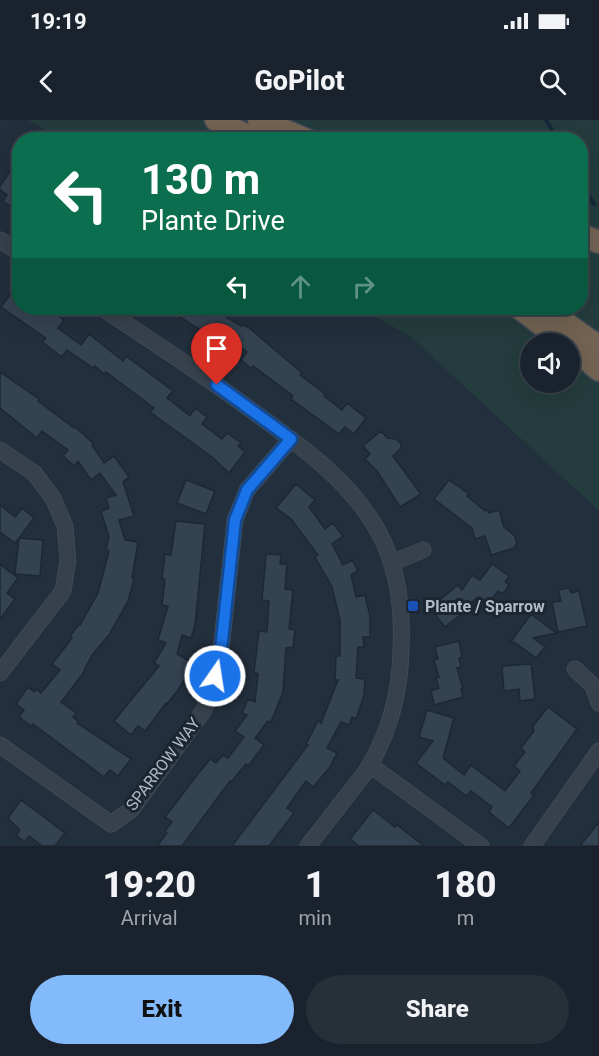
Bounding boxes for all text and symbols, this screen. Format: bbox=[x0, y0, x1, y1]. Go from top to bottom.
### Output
text: 19:19 bbox=[30, 9, 87, 34]
icon: back bbox=[30, 65, 63, 98]
text: GoPilot bbox=[254, 65, 345, 97]
icon: search bbox=[536, 65, 569, 98]
text: 130 m bbox=[141, 155, 260, 204]
icon: left bbox=[42, 156, 120, 234]
text: Plante Drive bbox=[141, 205, 285, 237]
icon: left bbox=[221, 270, 254, 303]
icon: ahead bbox=[284, 270, 317, 303]
icon: right bbox=[347, 270, 380, 303]
pin bbox=[191, 323, 242, 385]
icon: arrive bbox=[200, 332, 233, 365]
map controls bbox=[520, 333, 580, 393]
button: sound bbox=[520, 333, 580, 393]
place label: Plante / Sparrow bbox=[425, 597, 545, 616]
marker: Plante / Sparrow bbox=[406, 599, 420, 613]
position arrow bbox=[183, 644, 247, 708]
street label: SPARROW WAY bbox=[122, 714, 204, 814]
text: 19:20 bbox=[102, 864, 196, 906]
text: 1 bbox=[305, 864, 326, 906]
text: 180 bbox=[434, 864, 497, 906]
text: Arrival bbox=[121, 906, 178, 930]
text: min bbox=[298, 906, 332, 930]
text: m bbox=[457, 906, 474, 930]
button: Exit bbox=[30, 975, 294, 1044]
button: Share bbox=[306, 975, 569, 1044]

